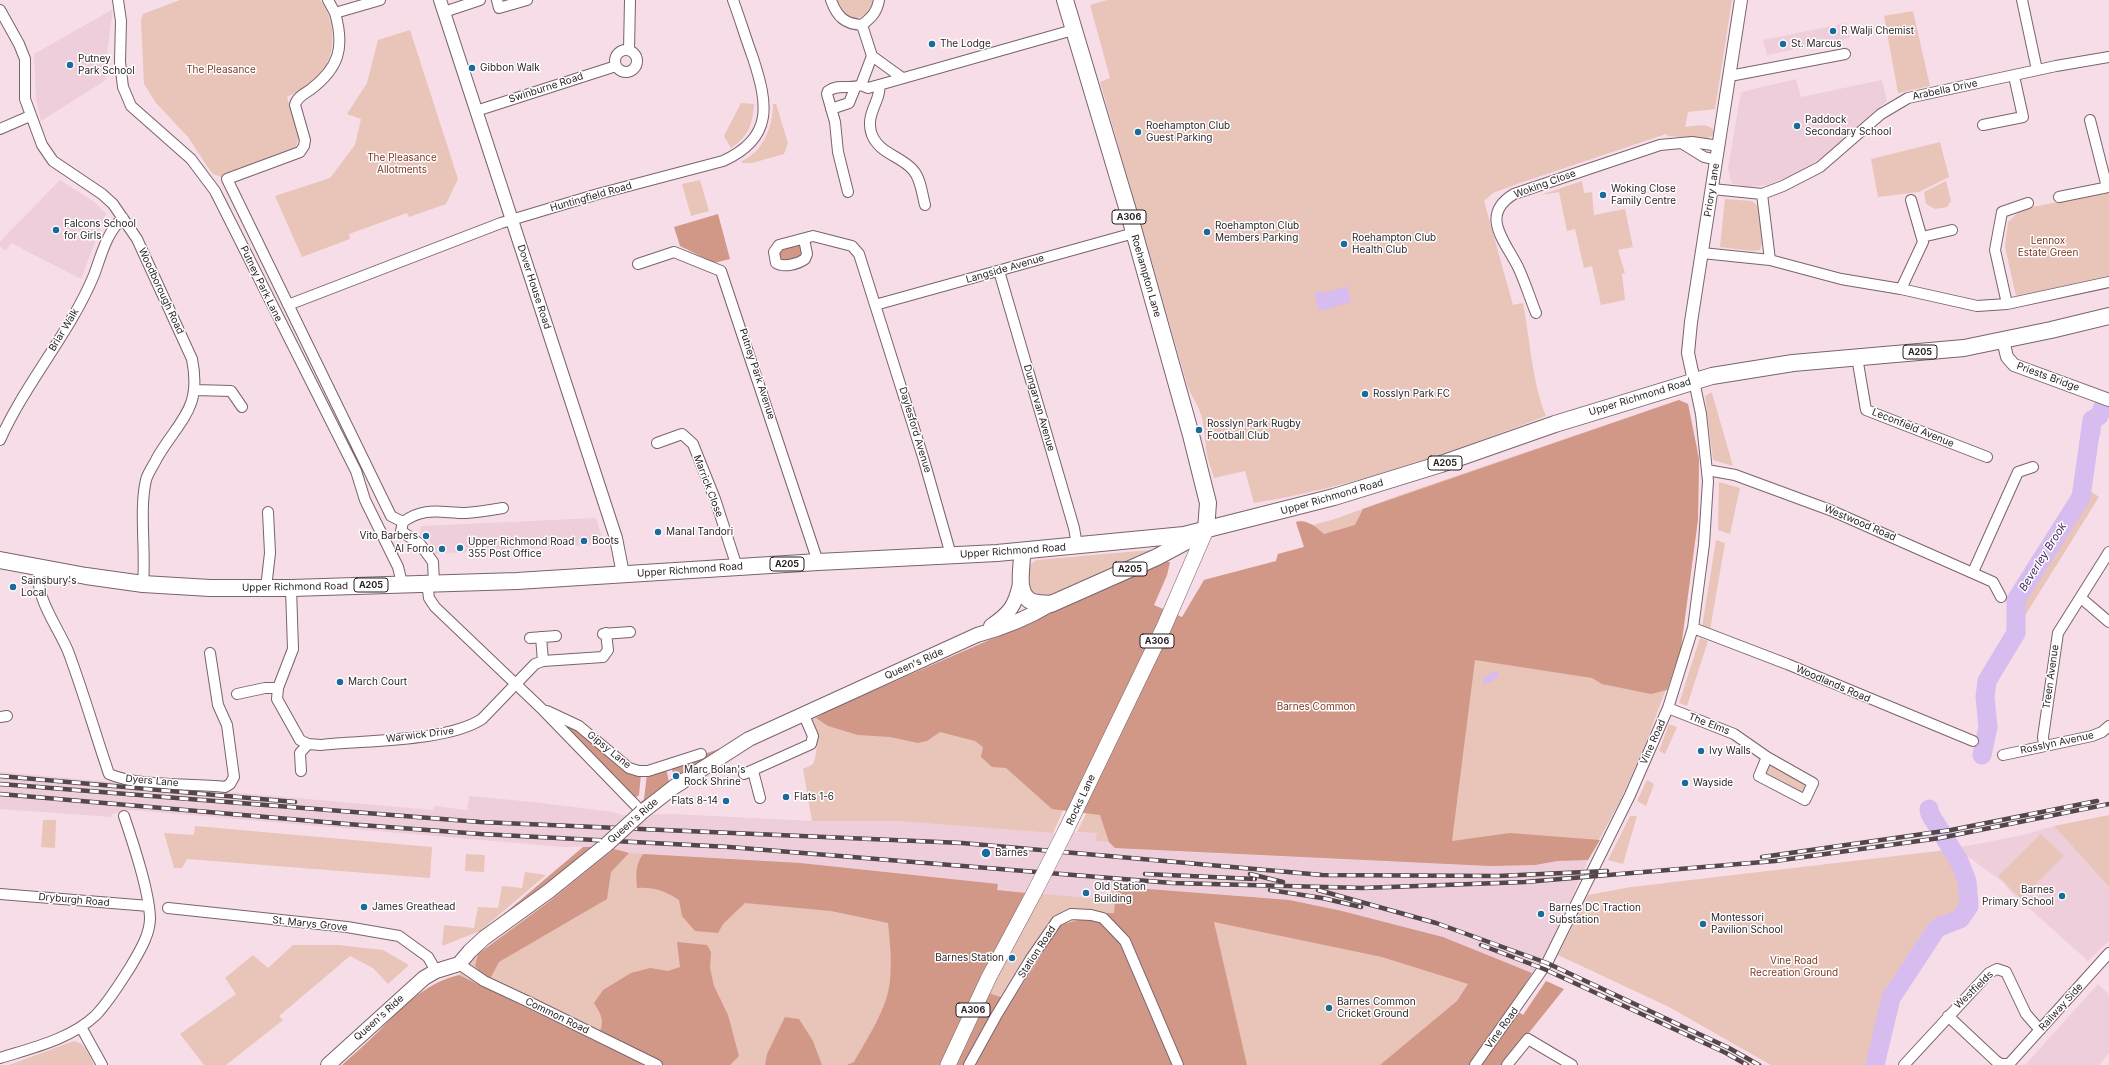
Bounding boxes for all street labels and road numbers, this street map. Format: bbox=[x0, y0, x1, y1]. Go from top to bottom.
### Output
street label: Swinburne Road bbox=[507, 70, 585, 106]
street label: Arabella Drive bbox=[1911, 77, 1979, 103]
street label: Priory Lane bbox=[1702, 162, 1722, 218]
street label: Woking Close bbox=[1512, 167, 1578, 201]
street label: Huntingfield Road bbox=[549, 180, 633, 214]
road number: A306 bbox=[1112, 210, 1146, 224]
street label: Roehampton Lane bbox=[1128, 233, 1164, 319]
street label: Dover House Road bbox=[515, 243, 553, 331]
street label: Putney Park Lane bbox=[237, 244, 285, 324]
street label: Woodborough Road bbox=[136, 246, 186, 336]
street label: Langside Avenue bbox=[964, 252, 1046, 286]
street label: Briar Walk bbox=[47, 306, 81, 354]
street label: Putney Park Avenue bbox=[737, 327, 777, 421]
road number: A205 bbox=[1903, 345, 1937, 359]
street label: Priests Bridge bbox=[2015, 360, 2081, 394]
street label: Dungarvan Avenue bbox=[1021, 363, 1057, 453]
street label: Upper Richmond Road bbox=[1587, 376, 1693, 418]
street label: Daylesford Avenue bbox=[896, 386, 934, 474]
street label: Leconfield Avenue bbox=[1870, 406, 1956, 450]
street label: Marrick Close bbox=[691, 453, 725, 519]
road number: A205 bbox=[1428, 456, 1462, 470]
street label: Upper Richmond Road bbox=[1279, 477, 1385, 517]
street label: Westwood Road bbox=[1822, 502, 1898, 544]
street label: Upper Richmond Road bbox=[960, 541, 1066, 561]
road number: A205 bbox=[770, 557, 804, 571]
street label: Upper Richmond Road bbox=[637, 560, 743, 580]
road number: A205 bbox=[1113, 562, 1147, 576]
road number: A205 bbox=[354, 578, 388, 592]
street label: Upper Richmond Road bbox=[242, 580, 348, 594]
road number: A306 bbox=[1140, 634, 1174, 648]
street label: Treen Avenue bbox=[2041, 644, 2061, 710]
street label: Queen's Ride bbox=[883, 646, 945, 682]
street label: Woodlands Road bbox=[1794, 663, 1872, 705]
street label: The Elms bbox=[1687, 711, 1731, 737]
street label: Vine Road bbox=[1638, 718, 1668, 766]
street label: Warwick Drive bbox=[385, 725, 455, 745]
street label: Gipsy Lane bbox=[585, 729, 633, 771]
street label: Rosslyn Avenue bbox=[2019, 729, 2095, 757]
street label: Dyers Lane bbox=[125, 773, 179, 789]
street label: Rocks Lane bbox=[1064, 773, 1098, 827]
street label: Queen's Ride bbox=[605, 796, 661, 846]
street label: Dryburgh Road bbox=[38, 891, 110, 909]
street label: St. Marys Grove bbox=[272, 914, 348, 934]
street label: Station Road bbox=[1016, 924, 1058, 980]
street label: Westfields bbox=[1952, 969, 1996, 1011]
street label: Railway Side bbox=[2037, 981, 2085, 1033]
street label: Queen's Ride bbox=[352, 992, 406, 1044]
street label: Common Road bbox=[523, 995, 591, 1037]
road number: A306 bbox=[956, 1003, 990, 1017]
street label: Vine Road bbox=[1483, 1005, 1521, 1051]

